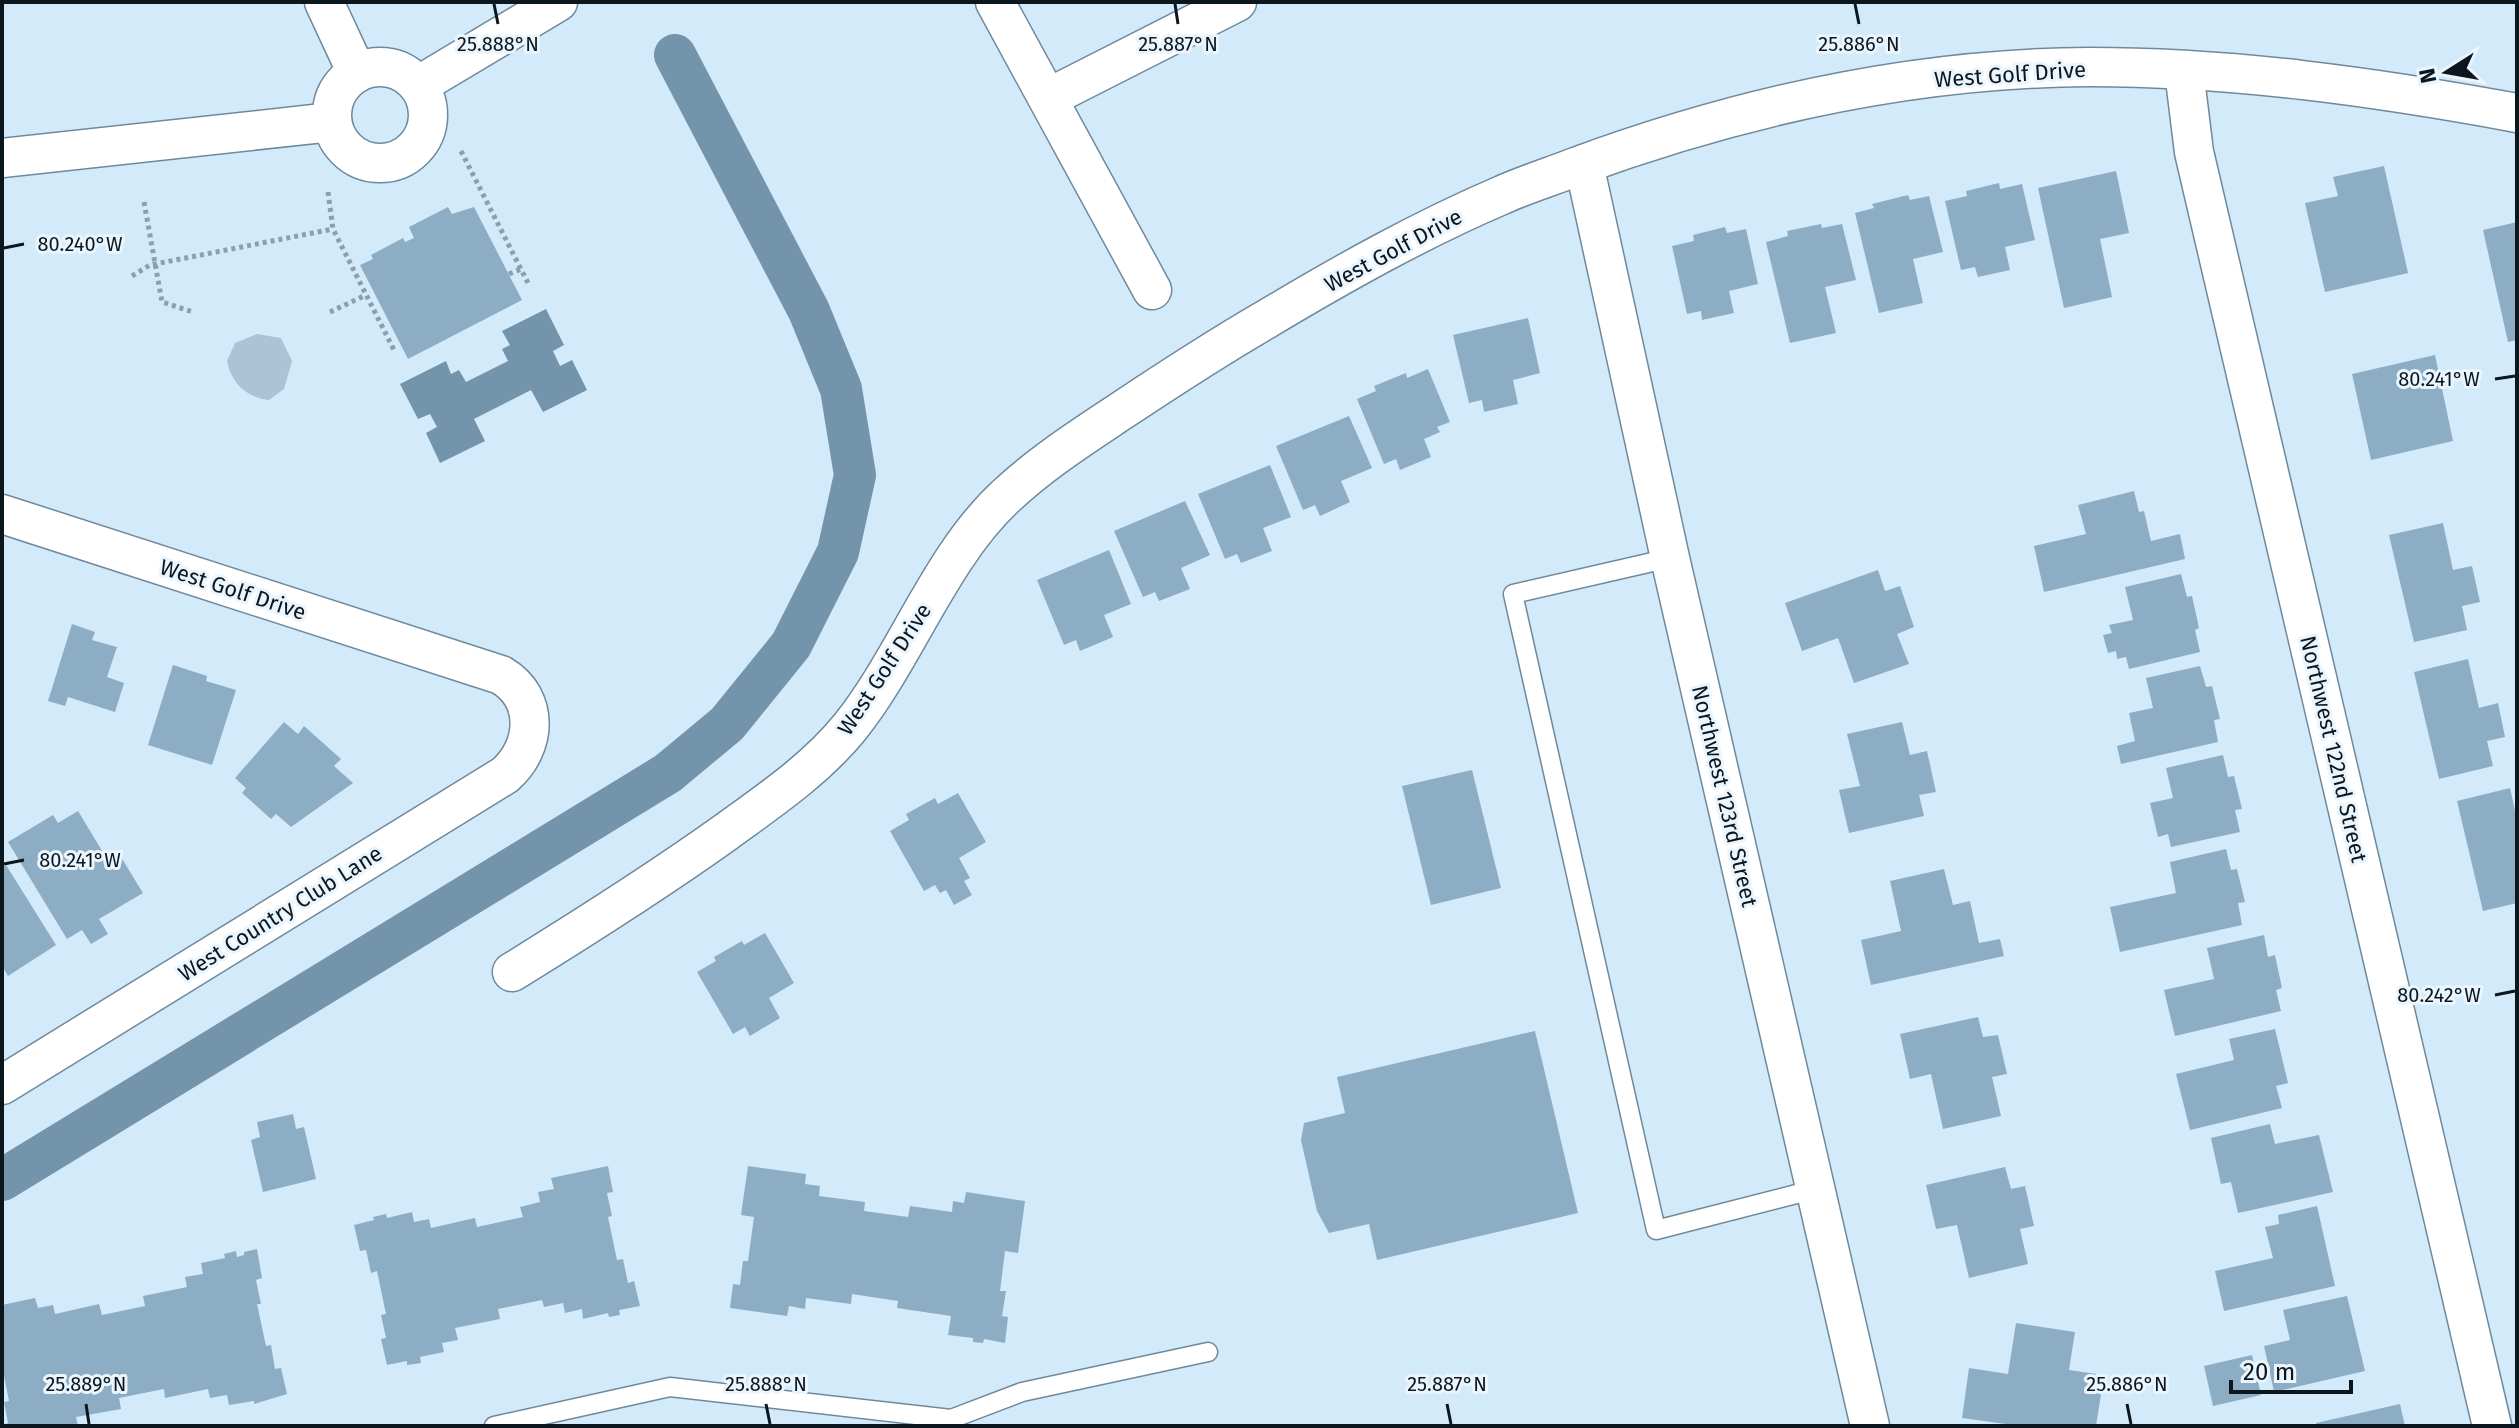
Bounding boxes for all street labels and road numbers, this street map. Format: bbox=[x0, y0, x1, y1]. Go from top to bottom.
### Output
street label: West Golf Drive bbox=[1933, 56, 2087, 93]
street label: West Golf Drive bbox=[1320, 203, 1467, 298]
street label: West Golf Drive bbox=[156, 553, 309, 626]
street label: West Golf Drive bbox=[832, 598, 937, 740]
street label: Northwest 122nd Street bbox=[2294, 633, 2373, 865]
street label: Northwest 123rd Street bbox=[1686, 683, 1763, 910]
street label: West Country Club Lane bbox=[173, 840, 387, 987]

